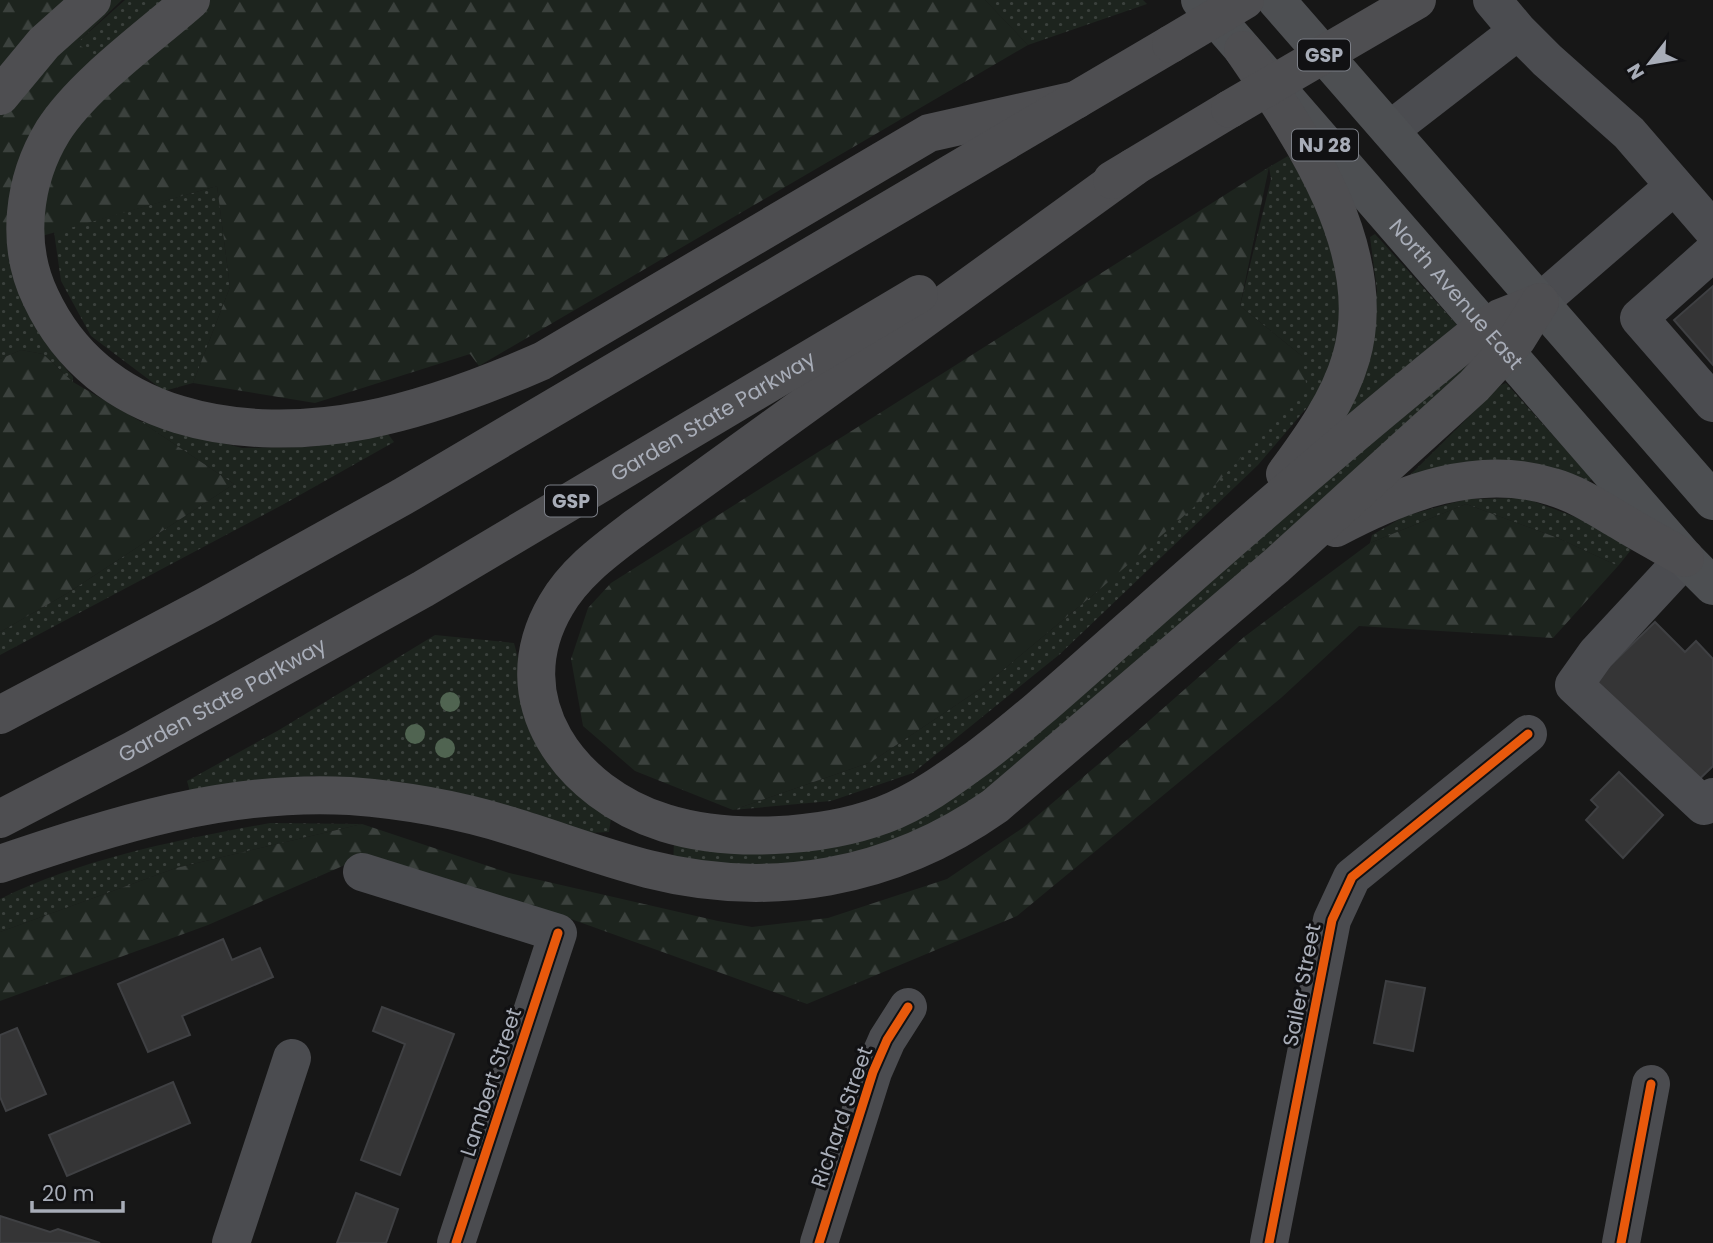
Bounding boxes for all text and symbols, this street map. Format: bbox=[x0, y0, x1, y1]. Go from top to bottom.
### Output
north arrow bbox=[1615, 28, 1685, 98]
road number: GSP bbox=[1298, 40, 1350, 70]
text: N bbox=[1621, 58, 1651, 85]
road number: NJ 28 bbox=[1292, 130, 1358, 160]
street label: North Avenue East bbox=[1383, 212, 1530, 376]
street label: Garden State Parkway bbox=[605, 344, 821, 488]
road number: GSP bbox=[545, 486, 597, 516]
street label: Garden State Parkway bbox=[113, 631, 331, 769]
street label: Sailer Street bbox=[1275, 921, 1328, 1049]
street label: Lambert Street bbox=[453, 1004, 528, 1160]
street label: Richard Street bbox=[804, 1042, 879, 1191]
scale bar bbox=[32, 1170, 122, 1214]
text: 20 m bbox=[42, 1179, 95, 1208]

